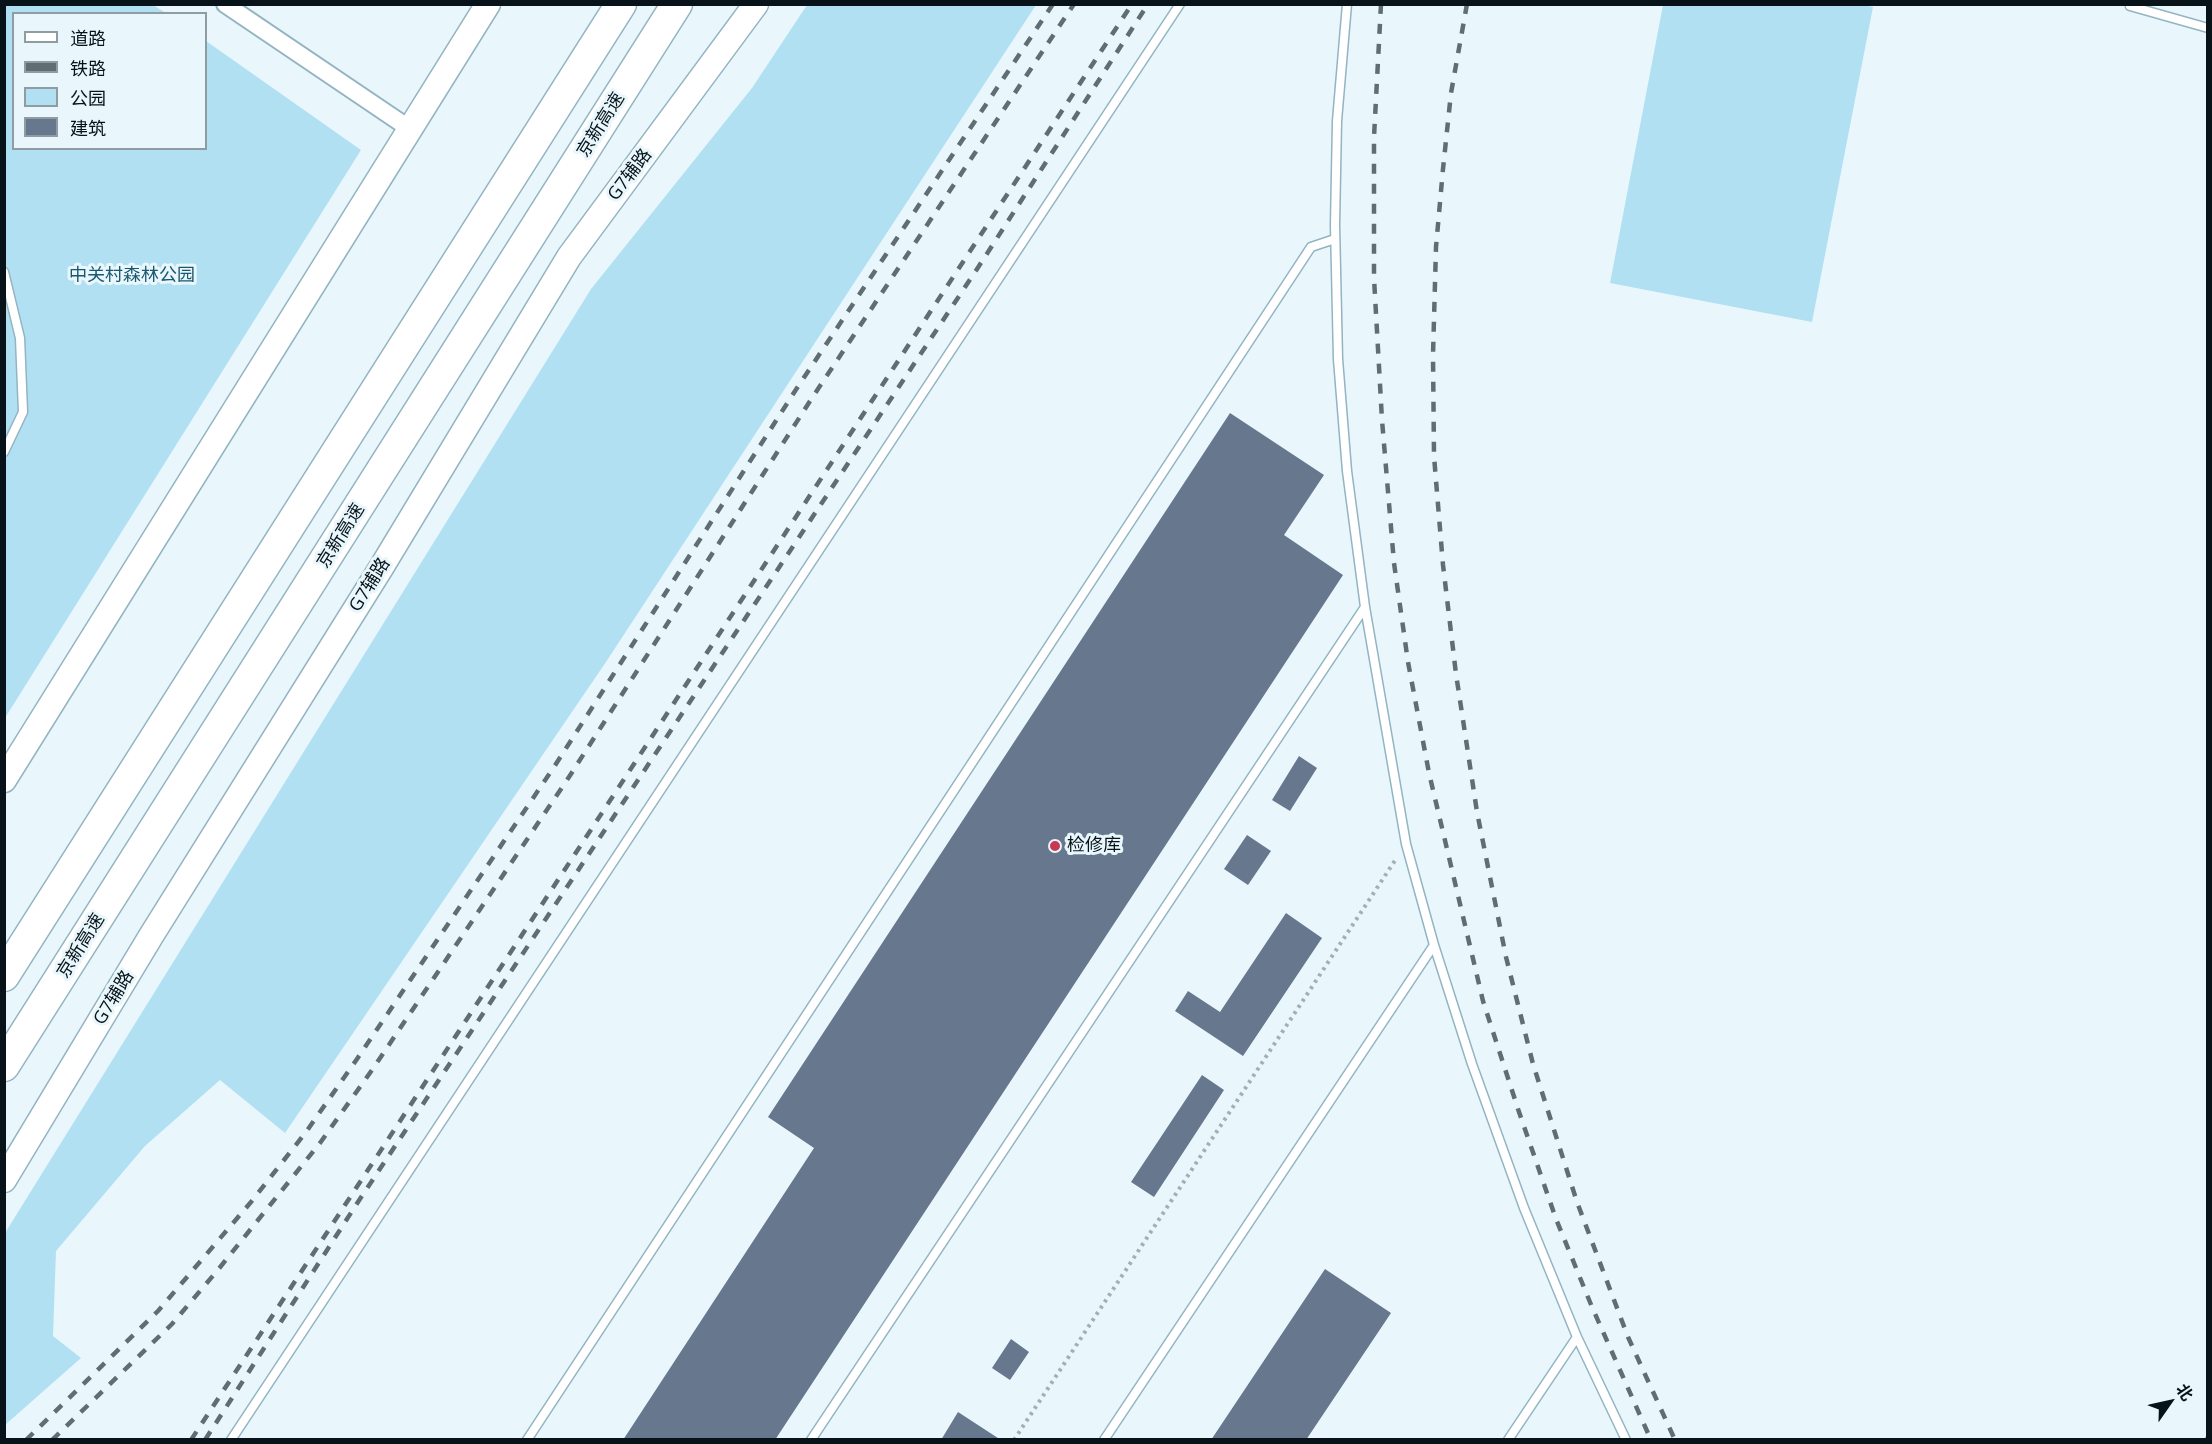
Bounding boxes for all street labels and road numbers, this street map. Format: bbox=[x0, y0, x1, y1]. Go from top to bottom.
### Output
street label: 京新高速 bbox=[573, 89, 629, 161]
street label: G7辅路 bbox=[604, 145, 656, 205]
street label: 京新高速 bbox=[313, 500, 369, 572]
street label: G7辅路 bbox=[345, 554, 395, 616]
street label: 京新高速 bbox=[53, 910, 109, 982]
street label: G7辅路 bbox=[89, 967, 139, 1029]

